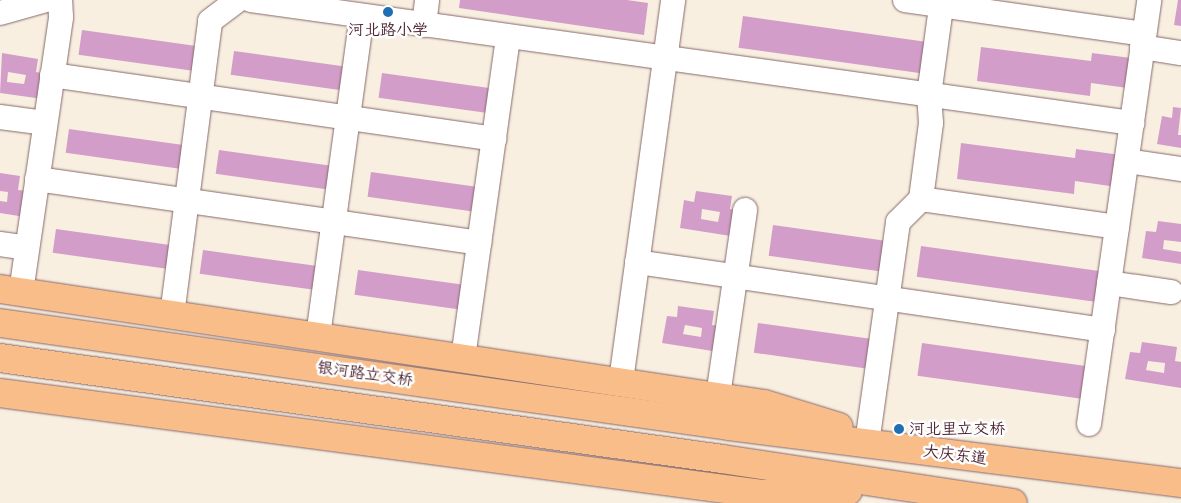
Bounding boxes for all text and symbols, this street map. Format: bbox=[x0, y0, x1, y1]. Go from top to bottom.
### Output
marker: 河北路小学 bbox=[382, 6, 394, 18]
place label: 河北路小学 bbox=[348, 20, 428, 40]
street label: 银河路立交桥 bbox=[316, 358, 414, 390]
place label: 河北里立交桥 bbox=[909, 419, 1005, 439]
marker: 河北里立交桥 bbox=[893, 423, 905, 435]
street label: 大庆东道 bbox=[922, 442, 988, 468]

